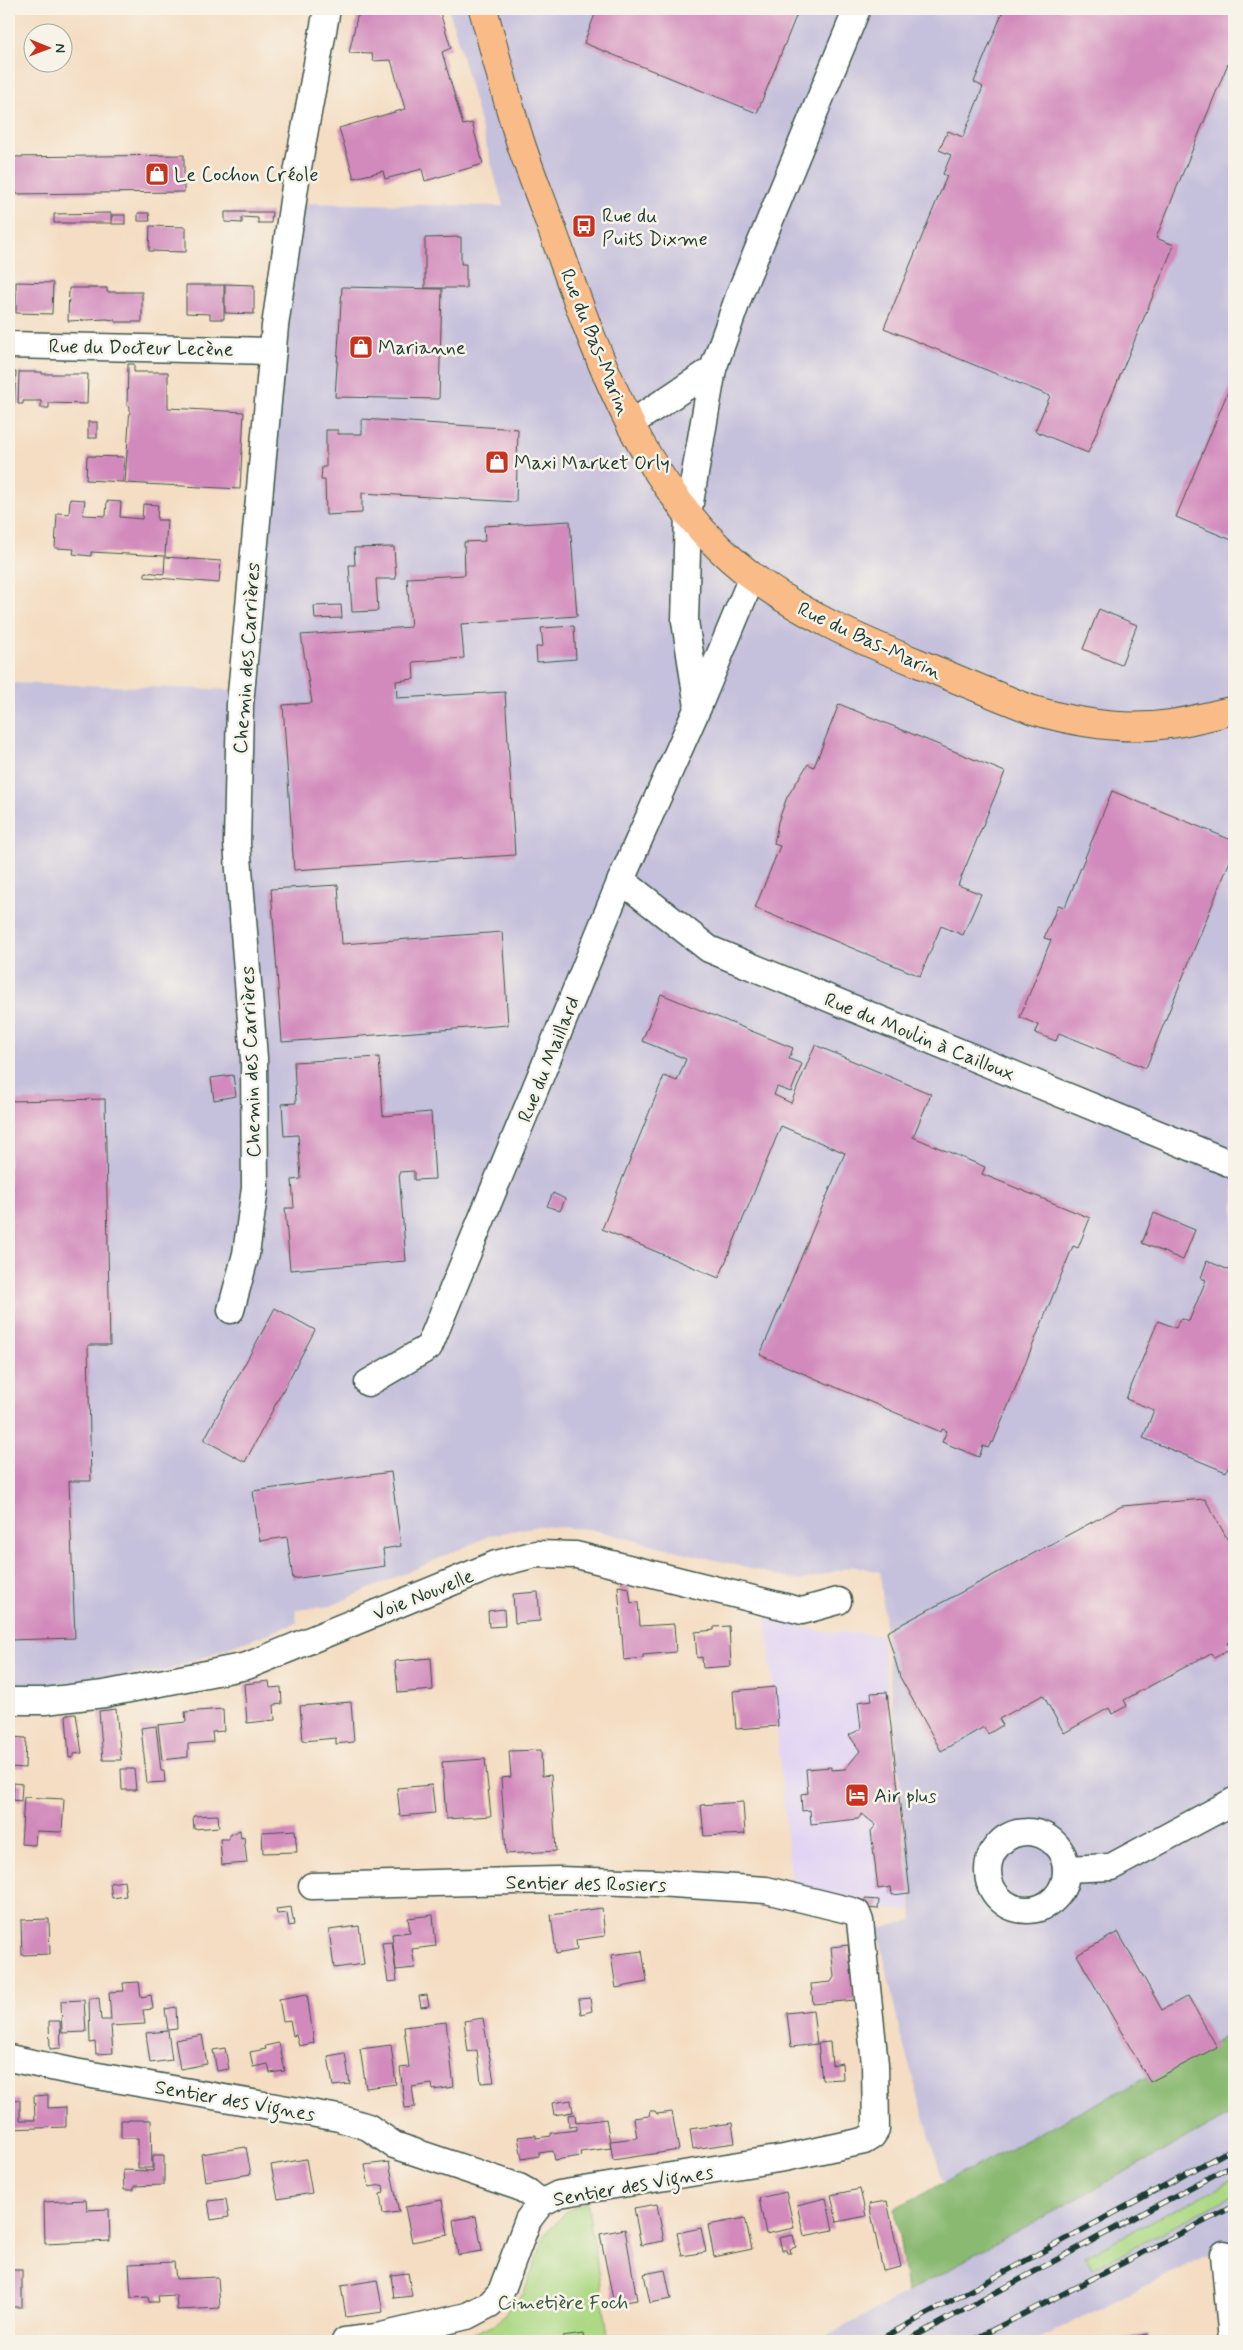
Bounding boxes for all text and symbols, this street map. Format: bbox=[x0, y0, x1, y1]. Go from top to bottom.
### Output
north arrow bbox=[22, 22, 72, 72]
text: N bbox=[51, 43, 69, 53]
shop icon: Le Cochon Créole bbox=[144, 161, 170, 187]
place label: Le Cochon Créole bbox=[174, 162, 318, 189]
place label: Rue du Puits Dixme bbox=[602, 203, 708, 253]
bus stop icon: Rue du Puits Dixme bbox=[571, 213, 597, 239]
street label: Rue du Bas-Marin bbox=[553, 265, 637, 420]
street label: Rue du Docteur Lecène bbox=[48, 333, 234, 364]
shop icon: Marianne bbox=[348, 334, 374, 360]
place label: Marianne bbox=[378, 335, 466, 362]
shop icon: Maxi Market Orly bbox=[484, 449, 510, 475]
place label: Maxi Market Orly bbox=[514, 450, 670, 477]
street label: Chemin des Carrières bbox=[227, 561, 268, 755]
street label: Rue du Bas-Marin bbox=[793, 596, 946, 687]
street label: Chemin des Carrières bbox=[235, 966, 268, 1158]
street label: Rue du Moulin à Cailloux bbox=[820, 987, 1019, 1088]
street label: Rue du Maillard bbox=[512, 993, 587, 1127]
street label: Voie Nouvelle bbox=[369, 1563, 478, 1628]
hotel icon: Air plus bbox=[844, 1782, 870, 1808]
place label: Air plus bbox=[874, 1783, 937, 1810]
street label: Sentier des Rosiers bbox=[505, 1870, 667, 1899]
street label: Sentier des Vignes bbox=[152, 2074, 317, 2131]
street label: Sentier des Vignes bbox=[551, 2159, 716, 2216]
park label: Cimetière Foch bbox=[498, 2290, 628, 2317]

